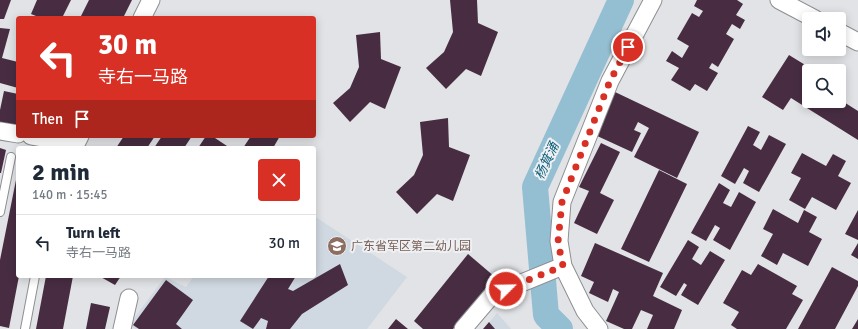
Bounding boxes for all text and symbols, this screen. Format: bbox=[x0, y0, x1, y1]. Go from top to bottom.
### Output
map controls bbox=[802, 12, 846, 108]
button: sound bbox=[802, 12, 846, 56]
text: 30 m bbox=[98, 28, 157, 62]
pin bbox=[611, 30, 645, 64]
icon: left bbox=[32, 32, 84, 84]
icon: arrive bbox=[617, 36, 639, 58]
button: search bbox=[802, 64, 846, 108]
text: 寺右一马路 bbox=[98, 66, 188, 88]
icon: arrive bbox=[71, 108, 93, 130]
text: Then bbox=[32, 110, 63, 128]
water label: 杨箕涌 bbox=[532, 138, 563, 182]
text: 2 min bbox=[32, 157, 90, 187]
button: close bbox=[258, 159, 300, 201]
text: 140 m · 15:45 bbox=[32, 187, 108, 203]
text: Turn left bbox=[66, 224, 120, 242]
icon: left bbox=[32, 232, 54, 254]
text: 30 m bbox=[269, 234, 300, 252]
school or university icon: 广东省军区第二幼儿园 bbox=[326, 235, 348, 257]
place label: 广东省军区第二幼儿园 bbox=[351, 239, 471, 254]
text: 寺右一马路 bbox=[66, 245, 131, 261]
position arrow bbox=[485, 268, 527, 310]

